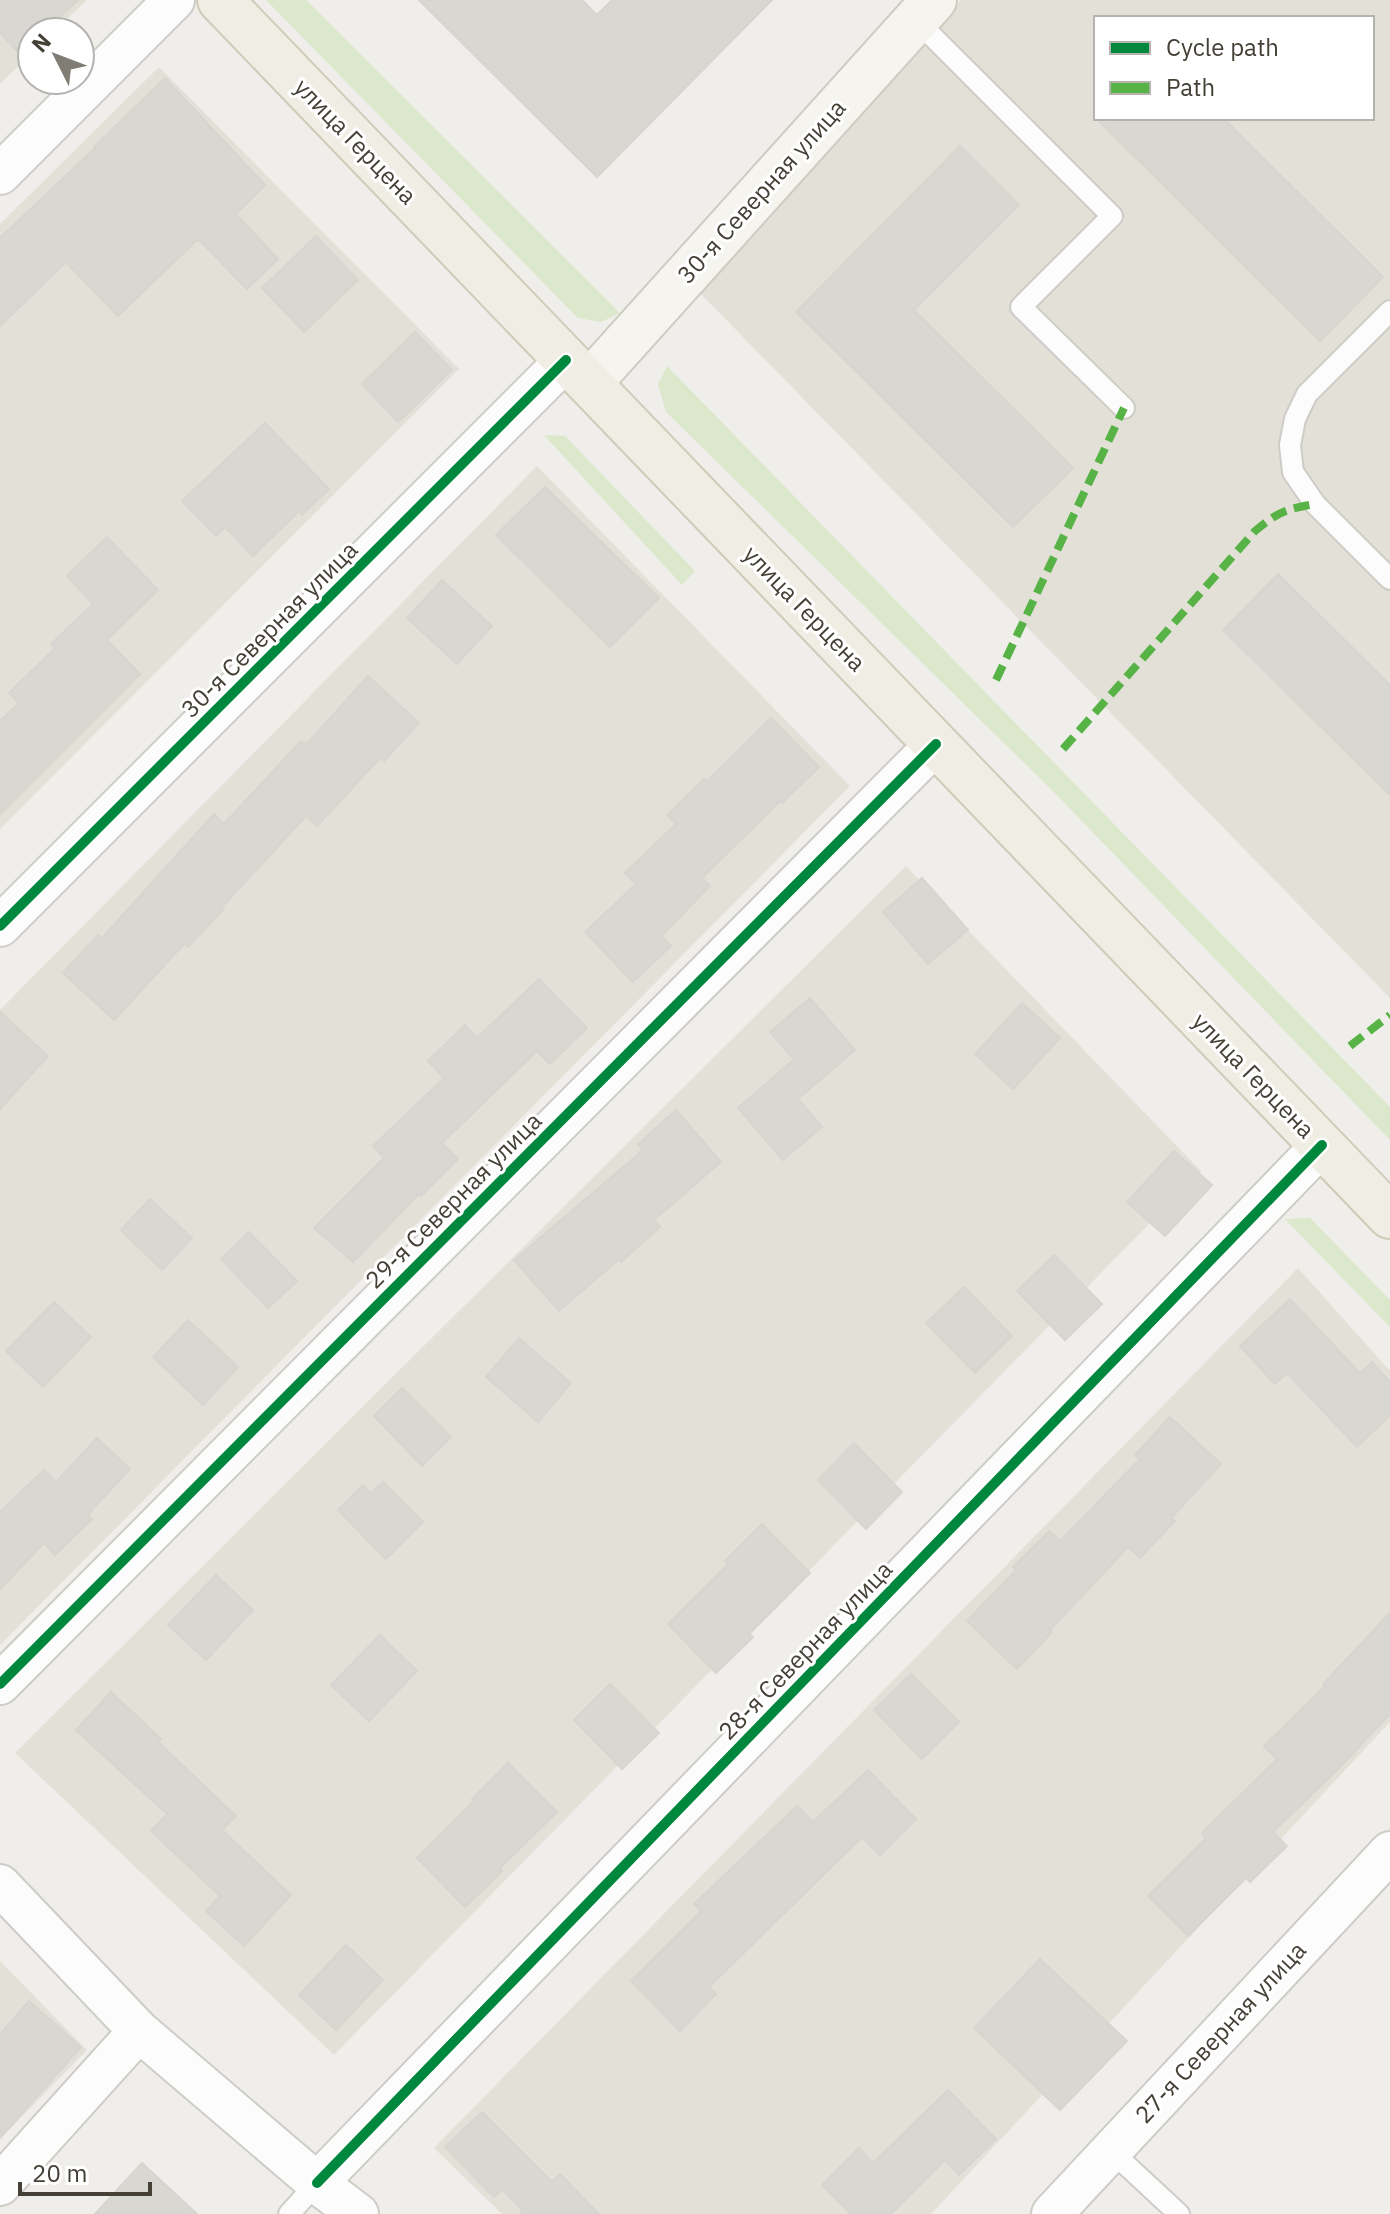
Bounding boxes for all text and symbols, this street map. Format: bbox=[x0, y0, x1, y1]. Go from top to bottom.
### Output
north arrow bbox=[16, 16, 96, 96]
legend bbox=[1094, 16, 1374, 120]
text: N bbox=[25, 27, 57, 58]
text: Cycle path bbox=[1166, 31, 1279, 63]
street label: улица Герцена bbox=[288, 71, 424, 211]
text: Path bbox=[1166, 71, 1215, 103]
street label: 30-я Северная улица bbox=[670, 92, 852, 290]
street label: 30-я Северная улица bbox=[174, 534, 364, 724]
street label: улица Герцена bbox=[737, 538, 873, 678]
street label: улица Герцена bbox=[1186, 1005, 1322, 1145]
street label: 29-я Северная улица bbox=[358, 1105, 548, 1295]
street label: 28-я Северная улица bbox=[711, 1553, 899, 1746]
street label: 27-я Северная улица bbox=[1127, 1934, 1313, 2130]
scale bar bbox=[20, 2146, 150, 2196]
text: 20 m bbox=[32, 2157, 87, 2189]

